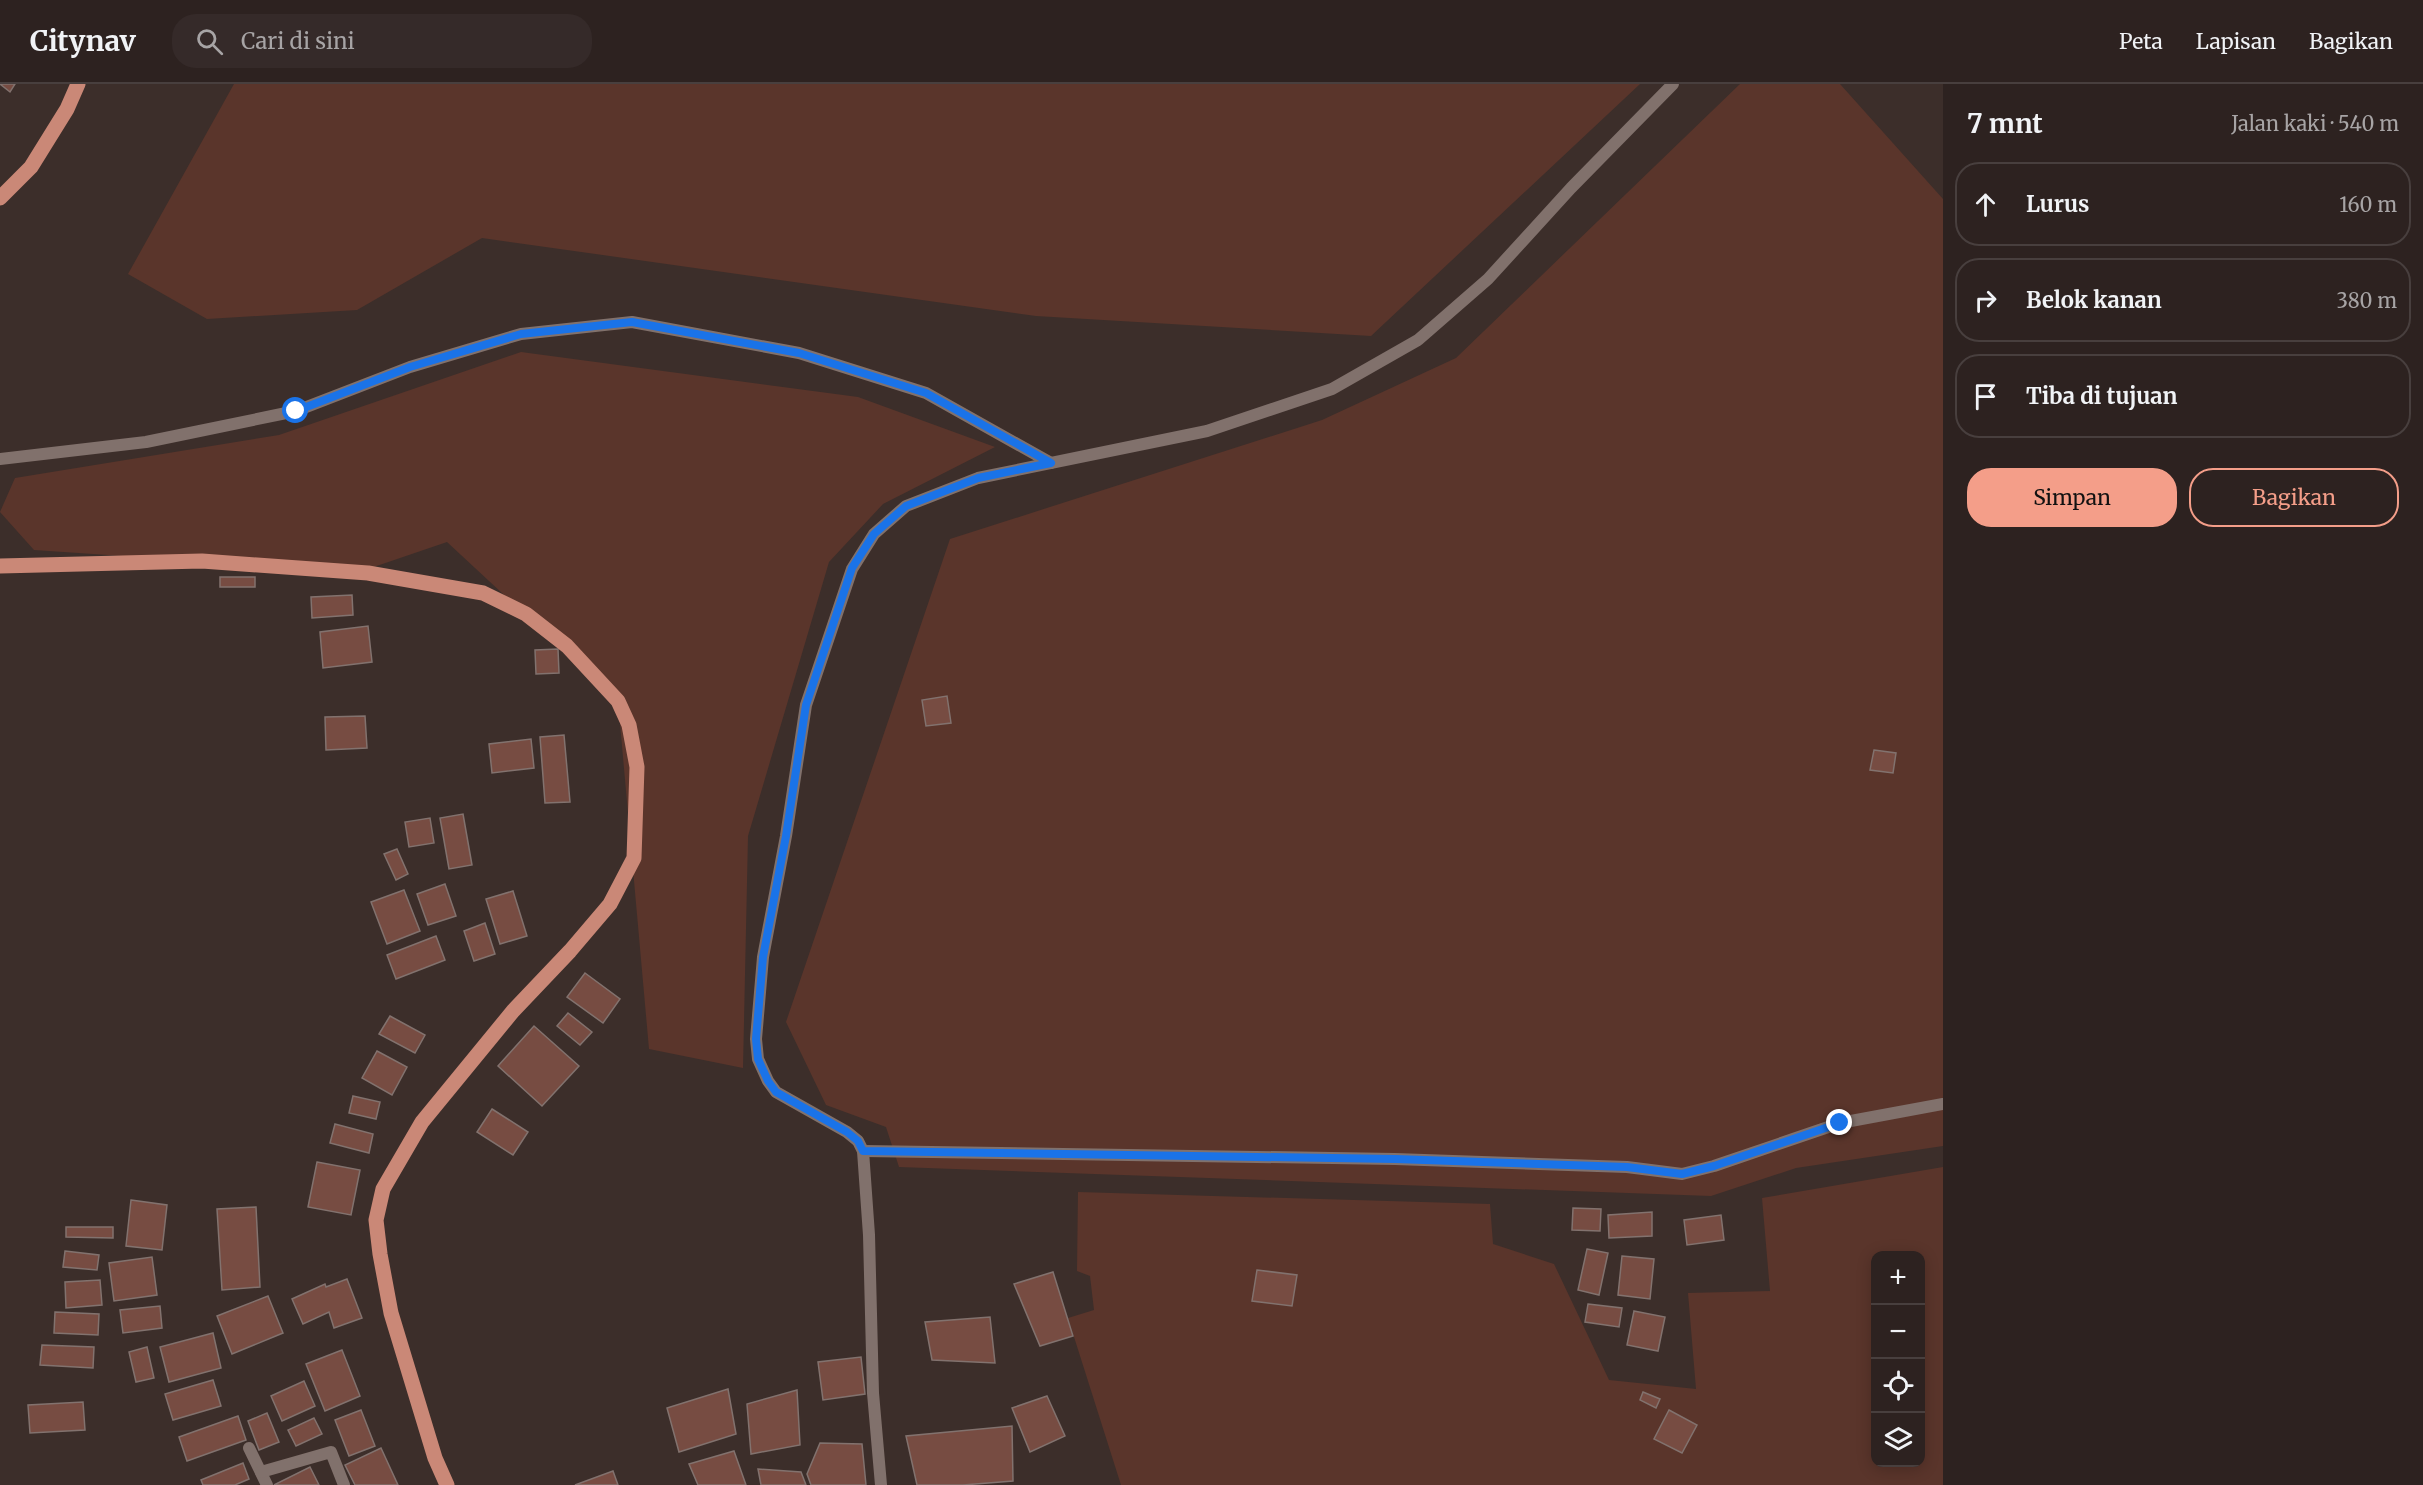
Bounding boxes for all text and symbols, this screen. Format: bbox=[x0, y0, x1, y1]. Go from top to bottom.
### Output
search box bbox=[172, 14, 592, 68]
text: Citynav bbox=[30, 23, 136, 59]
icon: search bbox=[193, 25, 226, 58]
text: Cari di sini bbox=[241, 27, 355, 55]
text: Peta bbox=[2119, 28, 2163, 55]
text: Lapisan bbox=[2196, 28, 2276, 55]
text: Bagikan bbox=[2309, 28, 2393, 55]
text: 7 mnt bbox=[1967, 107, 2043, 140]
text: Jalan kaki · 540 m bbox=[2231, 111, 2399, 136]
icon: ahead bbox=[1969, 188, 2002, 221]
text: Lurus bbox=[2026, 190, 2089, 218]
text: 160 m bbox=[2339, 192, 2397, 217]
icon: right bbox=[1969, 284, 2002, 317]
text: Belok kanan bbox=[2026, 286, 2162, 314]
text: 380 m bbox=[2336, 288, 2397, 313]
icon: arrive bbox=[1969, 380, 2002, 413]
text: Tiba di tujuan bbox=[2026, 382, 2177, 410]
route start bbox=[282, 397, 308, 423]
button: Simpan bbox=[1967, 468, 2177, 527]
button: Bagikan bbox=[2189, 468, 2399, 527]
route end bbox=[1826, 1109, 1852, 1135]
map controls bbox=[1871, 1251, 1925, 1467]
button: + bbox=[1871, 1251, 1925, 1305]
button: − bbox=[1871, 1305, 1925, 1359]
button: locate bbox=[1871, 1359, 1925, 1413]
button: layers bbox=[1871, 1413, 1925, 1467]

